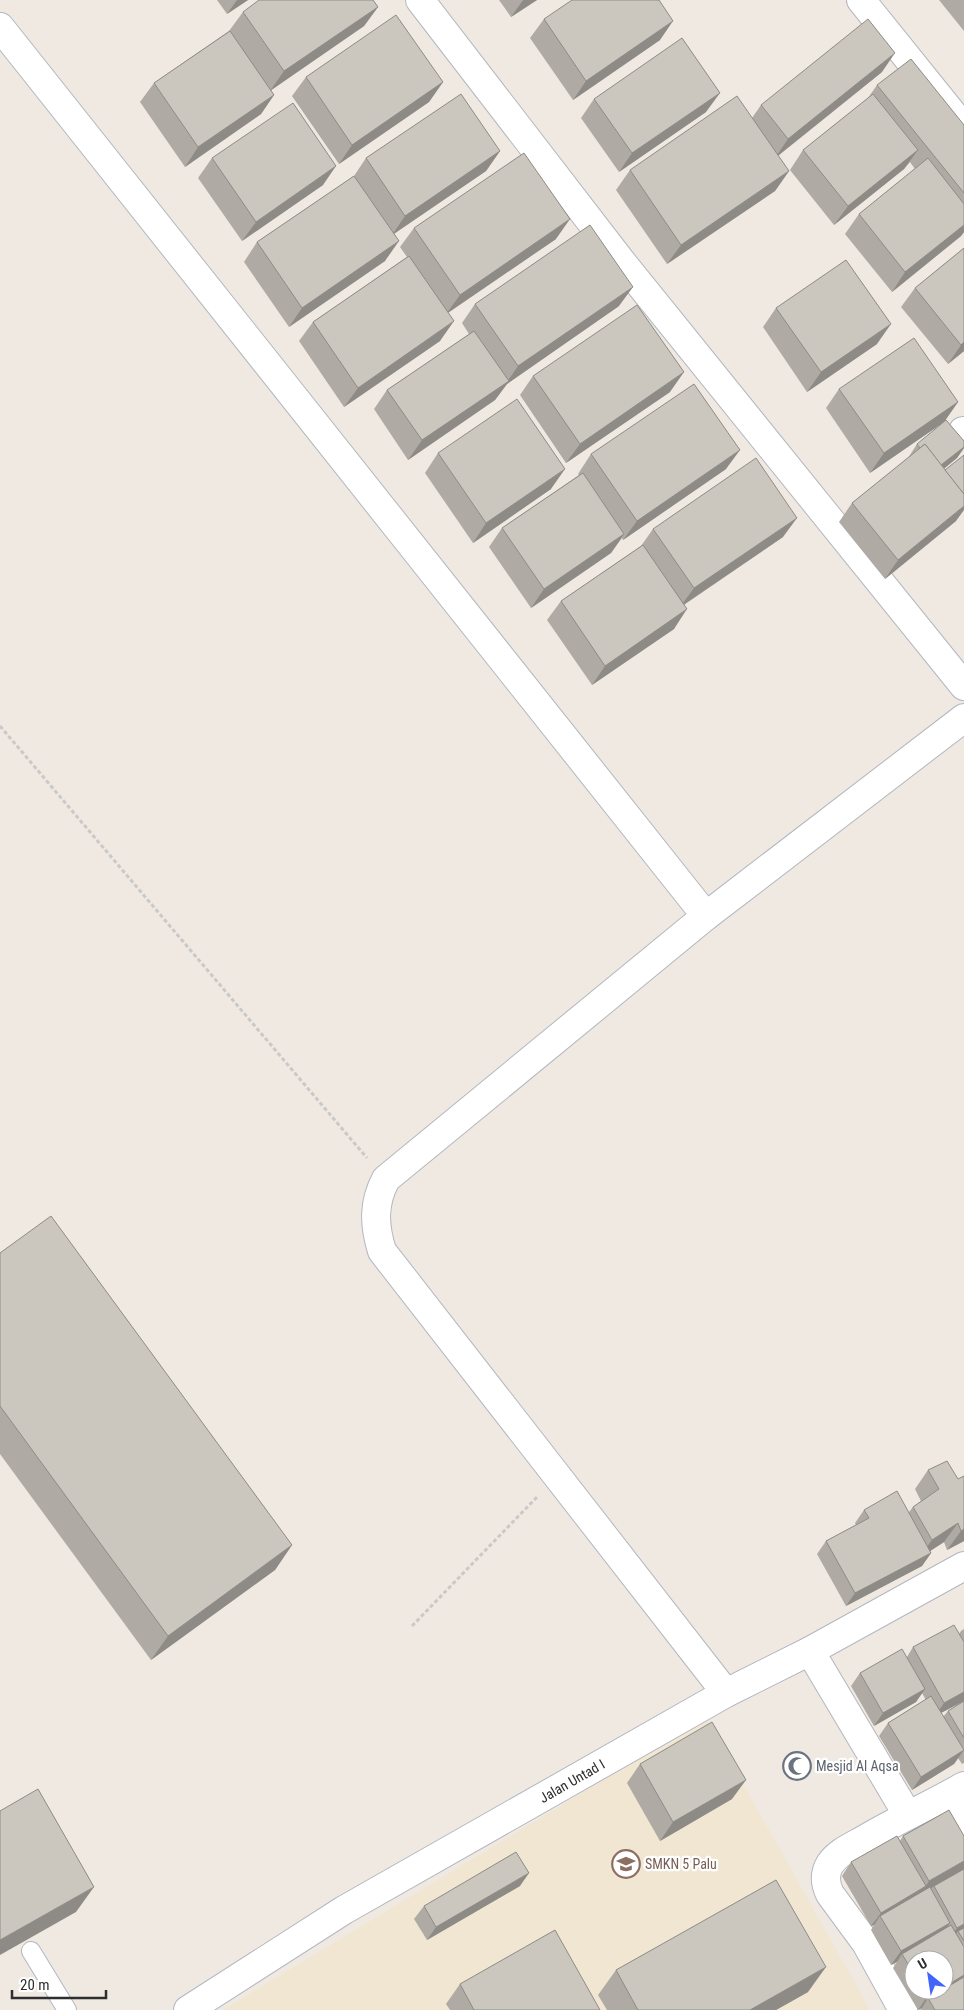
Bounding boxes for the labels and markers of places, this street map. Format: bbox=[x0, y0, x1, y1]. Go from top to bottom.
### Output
mosque icon: Mesjid Al Aqsa bbox=[782, 1751, 812, 1781]
place label: Mesjid Al Aqsa bbox=[816, 1758, 899, 1774]
school or university icon: SMKN 5 Palu bbox=[611, 1849, 641, 1879]
place label: SMKN 5 Palu bbox=[645, 1856, 717, 1872]

